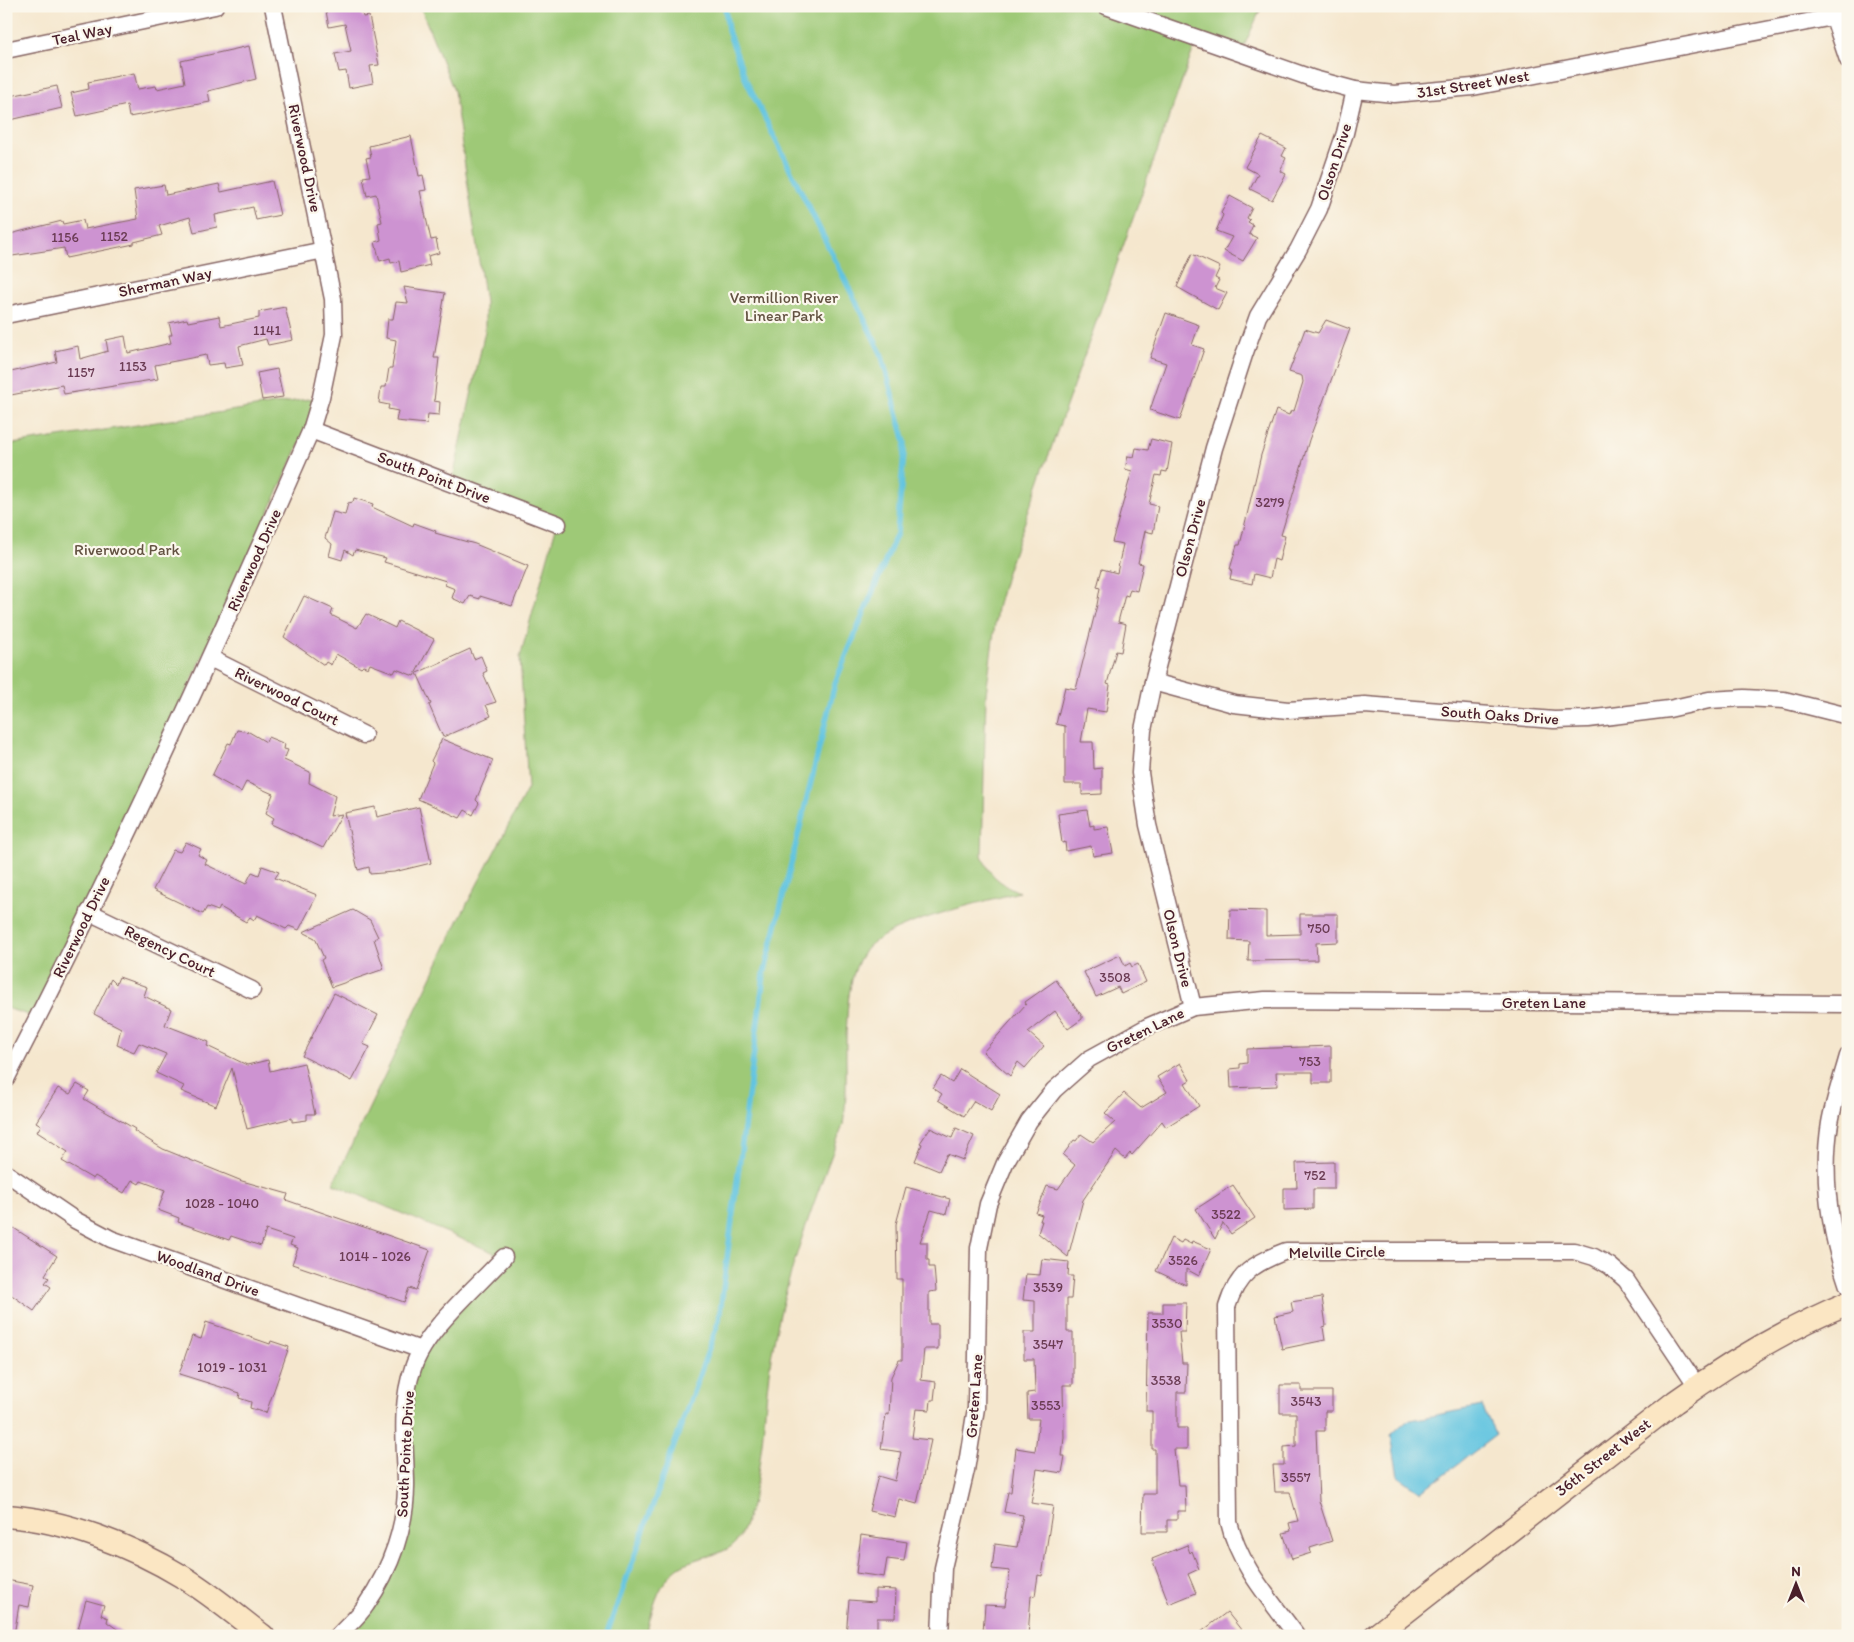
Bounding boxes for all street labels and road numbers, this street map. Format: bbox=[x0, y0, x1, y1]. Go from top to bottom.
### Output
street label: Teal Way bbox=[50, 18, 114, 50]
street label: 31st Street West bbox=[1415, 66, 1531, 102]
street label: Riverwood Drive bbox=[284, 102, 326, 214]
street label: Olson Drive bbox=[1313, 121, 1356, 203]
street label: Sherman Way bbox=[117, 263, 214, 301]
street label: South Point Drive bbox=[375, 447, 493, 507]
street label: Olson Drive bbox=[1170, 496, 1210, 579]
street label: Riverwood Drive bbox=[223, 506, 285, 614]
street label: Riverwood Court bbox=[232, 663, 342, 729]
street label: South Oaks Drive bbox=[1440, 701, 1560, 729]
street label: Riverwood Drive bbox=[48, 873, 114, 981]
street label: Olson Drive bbox=[1159, 907, 1197, 990]
street label: Regency Court bbox=[121, 921, 219, 981]
street label: Greten Lane bbox=[1502, 993, 1586, 1012]
street label: Greten Lane bbox=[1103, 1003, 1187, 1057]
street label: Melville Circle bbox=[1289, 1242, 1385, 1262]
street label: Woodland Drive bbox=[154, 1246, 262, 1300]
street label: Greten Lane bbox=[962, 1353, 986, 1439]
street label: South Pointe Drive bbox=[392, 1390, 418, 1518]
street label: 36th Street West bbox=[1552, 1414, 1654, 1500]

